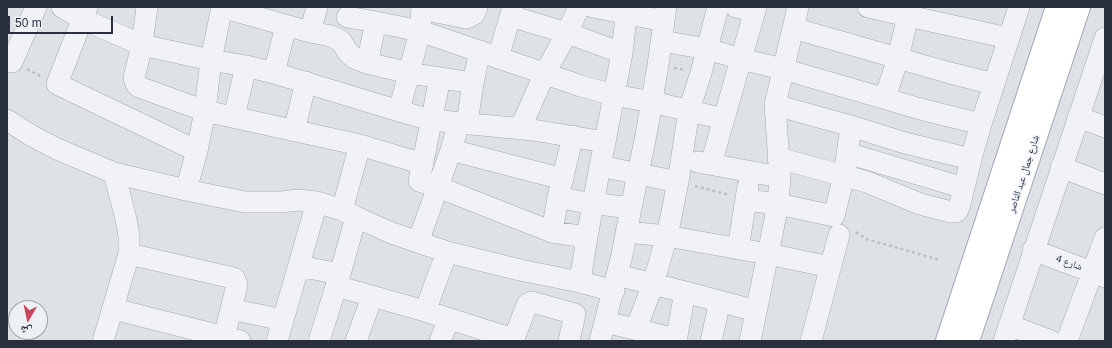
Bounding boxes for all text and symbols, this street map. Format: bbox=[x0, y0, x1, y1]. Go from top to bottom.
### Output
scale bar bbox=[10, 8, 115, 34]
text: 50 m bbox=[15, 16, 42, 30]
street label: شارع جمال عبد الناصر bbox=[1006, 134, 1042, 214]
street label: شارع 4 bbox=[1054, 253, 1084, 273]
north arrow bbox=[8, 300, 48, 340]
text: ش bbox=[20, 324, 33, 338]

